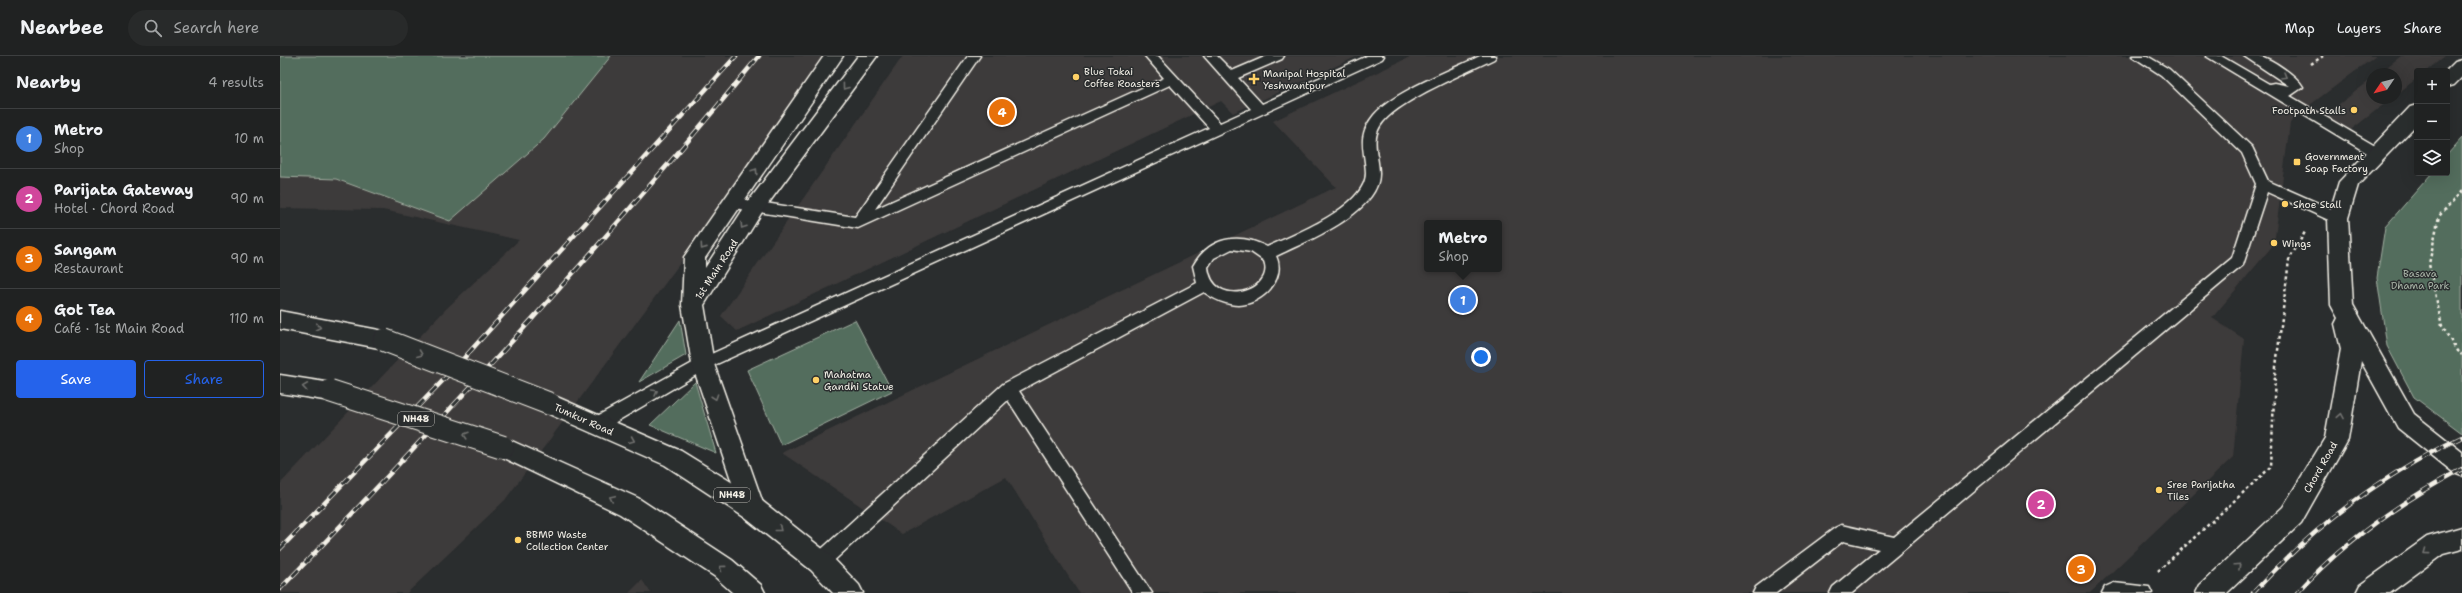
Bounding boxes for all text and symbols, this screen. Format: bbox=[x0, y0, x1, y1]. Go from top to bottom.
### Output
search box bbox=[128, 10, 408, 46]
text: Nearbee bbox=[20, 15, 104, 40]
icon: search bbox=[142, 17, 164, 39]
text: Search here bbox=[174, 18, 259, 38]
text: Map bbox=[2285, 19, 2315, 37]
text: Layers bbox=[2337, 19, 2381, 37]
text: Share bbox=[2403, 19, 2442, 37]
place label: Blue Tokai Coffee Roasters bbox=[1084, 65, 1160, 90]
place label: Manipal Hospital Yeshwantpur bbox=[1263, 67, 1345, 92]
north arrow bbox=[2366, 68, 2402, 104]
map controls bbox=[2414, 68, 2450, 176]
button: + bbox=[2414, 68, 2450, 104]
text: Nearby bbox=[16, 71, 81, 93]
one-way arrow bbox=[2280, 71, 2287, 78]
marker: Blue Tokai Coffee Roasters bbox=[1071, 72, 1081, 82]
marker: Manipal Hospital Yeshwantpur bbox=[1248, 73, 1260, 85]
text: 4 results bbox=[208, 74, 264, 91]
one-way arrow bbox=[843, 83, 850, 90]
pin: 4 bbox=[989, 97, 1015, 127]
place label: Footpath Stalls bbox=[2272, 104, 2346, 117]
button: − bbox=[2414, 104, 2450, 140]
marker: Footpath Stalls bbox=[2349, 105, 2359, 115]
text: Metro bbox=[54, 120, 103, 140]
text: 1 bbox=[26, 130, 32, 147]
text: 10 m bbox=[234, 130, 264, 147]
text: Shop bbox=[54, 140, 84, 157]
button: layers bbox=[2414, 140, 2450, 176]
place label: Government Soap Factory bbox=[2305, 150, 2368, 175]
marker: Government Soap Factory bbox=[2292, 157, 2302, 167]
one-way arrow bbox=[750, 168, 758, 175]
text: Parijata Gateway bbox=[54, 180, 193, 200]
text: 2 bbox=[24, 190, 34, 207]
text: 90 m bbox=[230, 190, 264, 207]
place label: Shoe Stall bbox=[2293, 198, 2342, 211]
marker: Shoe Stall bbox=[2280, 199, 2290, 209]
text: Hotel · Chord Road bbox=[54, 200, 175, 217]
popup bbox=[1424, 220, 1502, 272]
one-way arrow bbox=[741, 222, 748, 229]
text: Metro bbox=[1438, 228, 1488, 248]
street label: 1st Main Road bbox=[692, 236, 741, 302]
place label: Wings bbox=[2282, 237, 2311, 250]
marker: Wings bbox=[2269, 238, 2279, 248]
text: Sangam bbox=[54, 240, 117, 260]
one-way arrow bbox=[700, 243, 708, 250]
text: Shop bbox=[1438, 248, 1469, 265]
text: 3 bbox=[24, 250, 34, 267]
text: 90 m bbox=[230, 250, 264, 267]
text: Restaurant bbox=[54, 260, 124, 277]
park label: Basava Dhama Park bbox=[2391, 267, 2450, 292]
pin: 1 bbox=[1450, 285, 1476, 315]
text: Got Tea bbox=[54, 300, 115, 320]
text: 4 bbox=[24, 310, 34, 327]
text: 110 m bbox=[229, 310, 264, 327]
text: Café · 1st Main Road bbox=[54, 320, 184, 337]
one-way arrow bbox=[315, 323, 321, 331]
your location bbox=[1471, 347, 1491, 367]
one-way arrow bbox=[417, 349, 424, 357]
button: Save bbox=[16, 360, 136, 398]
button: Share bbox=[144, 360, 264, 398]
place label: Mahatma Gandhi Statue bbox=[824, 368, 894, 393]
marker: Mahatma Gandhi Statue bbox=[811, 375, 821, 385]
one-way arrow bbox=[302, 383, 308, 392]
one-way arrow bbox=[650, 389, 658, 396]
one-way arrow bbox=[710, 393, 718, 400]
street label: Tumkur Road bbox=[552, 401, 616, 439]
road number: NH48 bbox=[398, 412, 434, 426]
one-way arrow bbox=[2336, 413, 2344, 419]
one-way arrow bbox=[463, 431, 470, 440]
one-way arrow bbox=[629, 436, 636, 444]
street label: Chord Road bbox=[2301, 439, 2341, 495]
place label: Sree Parijatha Tiles bbox=[2167, 478, 2236, 503]
marker: Sree Parijatha Tiles bbox=[2154, 485, 2164, 495]
road number: NH48 bbox=[714, 488, 750, 502]
pin: 2 bbox=[2028, 489, 2054, 519]
one-way arrow bbox=[609, 495, 617, 503]
one-way arrow bbox=[774, 525, 781, 532]
place label: BBMP Waste Collection Center bbox=[526, 528, 609, 553]
marker: BBMP Waste Collection Center bbox=[513, 535, 523, 545]
one-way arrow bbox=[2423, 547, 2430, 555]
pin: 3 bbox=[2068, 554, 2094, 584]
one-way arrow bbox=[2233, 563, 2241, 571]
one-way arrow bbox=[719, 566, 726, 573]

